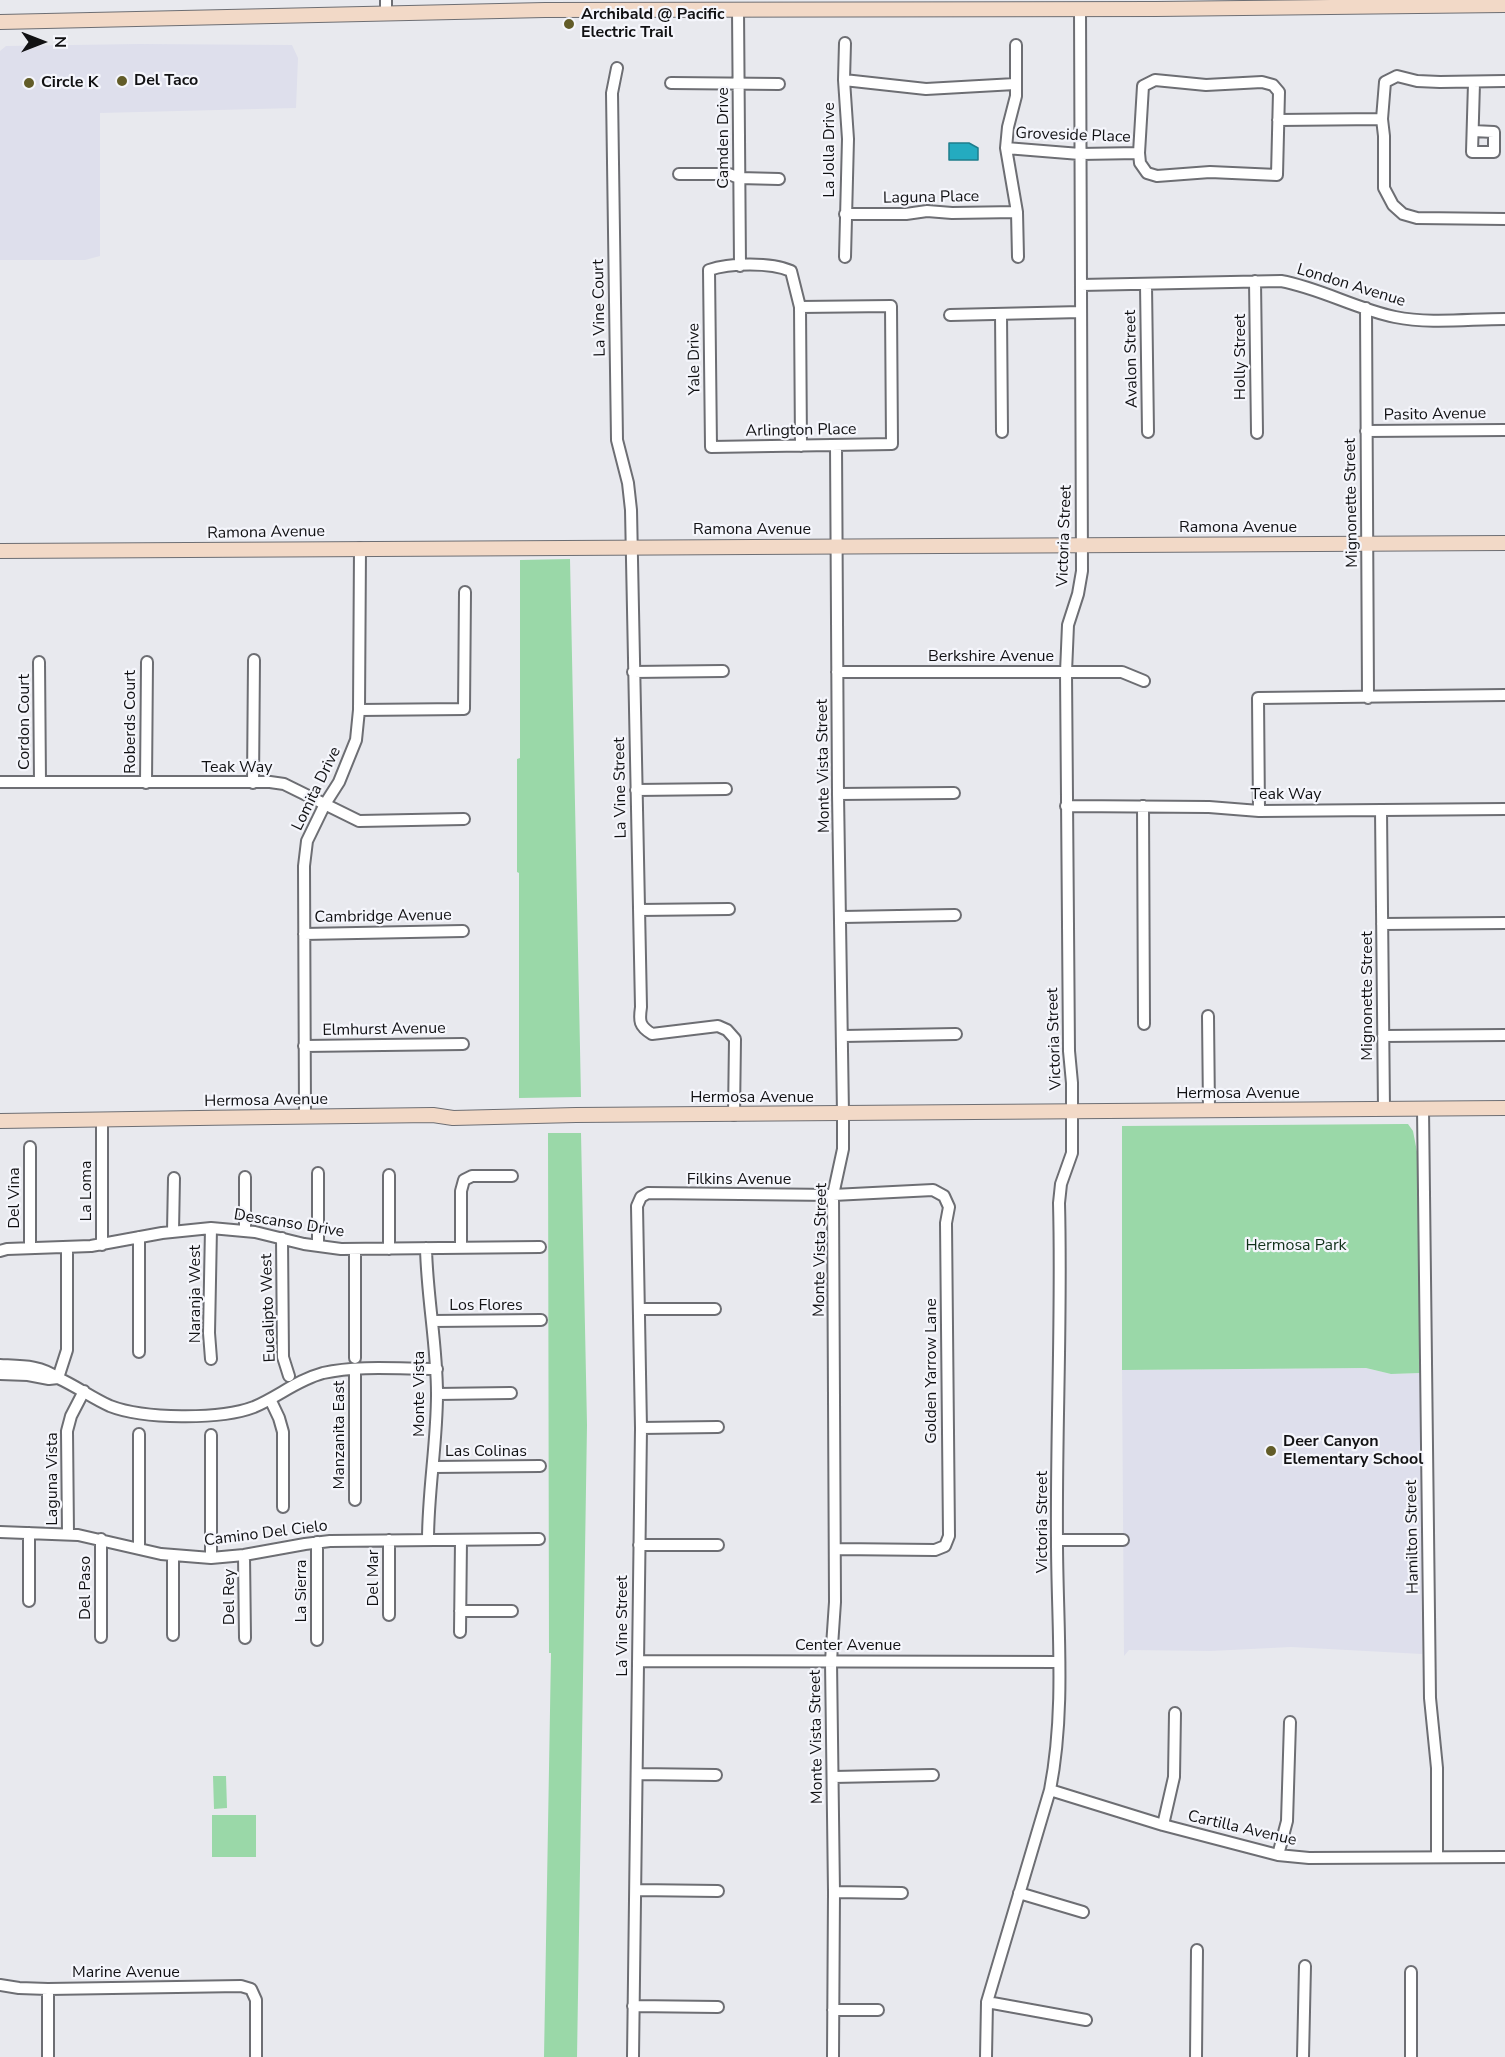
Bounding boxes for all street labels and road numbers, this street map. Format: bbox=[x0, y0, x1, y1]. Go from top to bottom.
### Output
street label: Camden Drive bbox=[714, 87, 734, 189]
street label: La Jolla Drive bbox=[820, 102, 840, 198]
street label: Groveside Place bbox=[1015, 124, 1131, 148]
street label: Laguna Place bbox=[883, 188, 979, 208]
street label: La Vine Court bbox=[590, 259, 610, 357]
street label: London Avenue bbox=[1294, 260, 1408, 312]
street label: Avalon Street bbox=[1122, 310, 1142, 408]
street label: Holly Street bbox=[1231, 314, 1251, 400]
street label: Yale Drive bbox=[685, 323, 705, 395]
street label: Pasito Avenue bbox=[1384, 405, 1486, 425]
street label: Arlington Place bbox=[745, 420, 857, 442]
street label: Mignonette Street bbox=[1341, 438, 1363, 568]
street label: Victoria Street bbox=[1054, 485, 1076, 587]
street label: Ramona Avenue bbox=[1179, 518, 1297, 538]
street label: Ramona Avenue bbox=[693, 520, 811, 540]
street label: Ramona Avenue bbox=[207, 522, 325, 544]
street label: Berkshire Avenue bbox=[928, 647, 1054, 667]
street label: Roberds Court bbox=[121, 670, 141, 774]
street label: Cordon Court bbox=[15, 674, 35, 770]
street label: Monte Vista Street bbox=[813, 699, 835, 833]
street label: La Vine Street bbox=[611, 737, 631, 839]
street label: Lomita Drive bbox=[288, 744, 346, 834]
street label: Teak Way bbox=[202, 758, 272, 778]
street label: Teak Way bbox=[1251, 785, 1321, 805]
street label: Cambridge Avenue bbox=[314, 906, 452, 928]
street label: Mignonette Street bbox=[1358, 931, 1378, 1061]
street label: Victoria Street bbox=[1044, 988, 1066, 1090]
street label: Elmhurst Avenue bbox=[322, 1019, 446, 1041]
street label: Hermosa Avenue bbox=[1176, 1084, 1300, 1104]
street label: Hermosa Avenue bbox=[690, 1088, 814, 1108]
street label: Hermosa Avenue bbox=[204, 1090, 328, 1112]
street label: La Loma bbox=[77, 1161, 97, 1221]
street label: Del Vina bbox=[5, 1167, 25, 1229]
street label: Filkins Avenue bbox=[687, 1170, 791, 1190]
street label: Monte Vista Street bbox=[810, 1183, 832, 1317]
street label: Descanso Drive bbox=[232, 1206, 346, 1242]
street label: Naranja West bbox=[186, 1245, 206, 1343]
street label: Eucalipto West bbox=[258, 1253, 280, 1363]
street label: Los Flores bbox=[449, 1296, 523, 1316]
street label: Golden Yarrow Lane bbox=[922, 1298, 942, 1444]
street label: Monte Vista bbox=[410, 1351, 430, 1437]
street label: Manzanita East bbox=[330, 1381, 350, 1489]
street label: Laguna Vista bbox=[43, 1432, 63, 1526]
street label: Las Colinas bbox=[445, 1442, 527, 1462]
street label: Victoria Street bbox=[1033, 1471, 1053, 1573]
street label: Hamilton Street bbox=[1402, 1480, 1424, 1594]
street label: Camino Del Cielo bbox=[203, 1517, 329, 1551]
street label: Del Mar bbox=[364, 1549, 384, 1607]
street label: Del Paso bbox=[76, 1556, 96, 1620]
street label: La Sierra bbox=[292, 1559, 312, 1623]
street label: Del Rey bbox=[220, 1569, 240, 1625]
street label: La Vine Street bbox=[613, 1575, 633, 1677]
street label: Center Avenue bbox=[795, 1636, 901, 1656]
street label: Monte Vista Street bbox=[806, 1670, 828, 1804]
street label: Cartilla Avenue bbox=[1186, 1807, 1298, 1851]
street label: Marine Avenue bbox=[72, 1963, 180, 1983]

